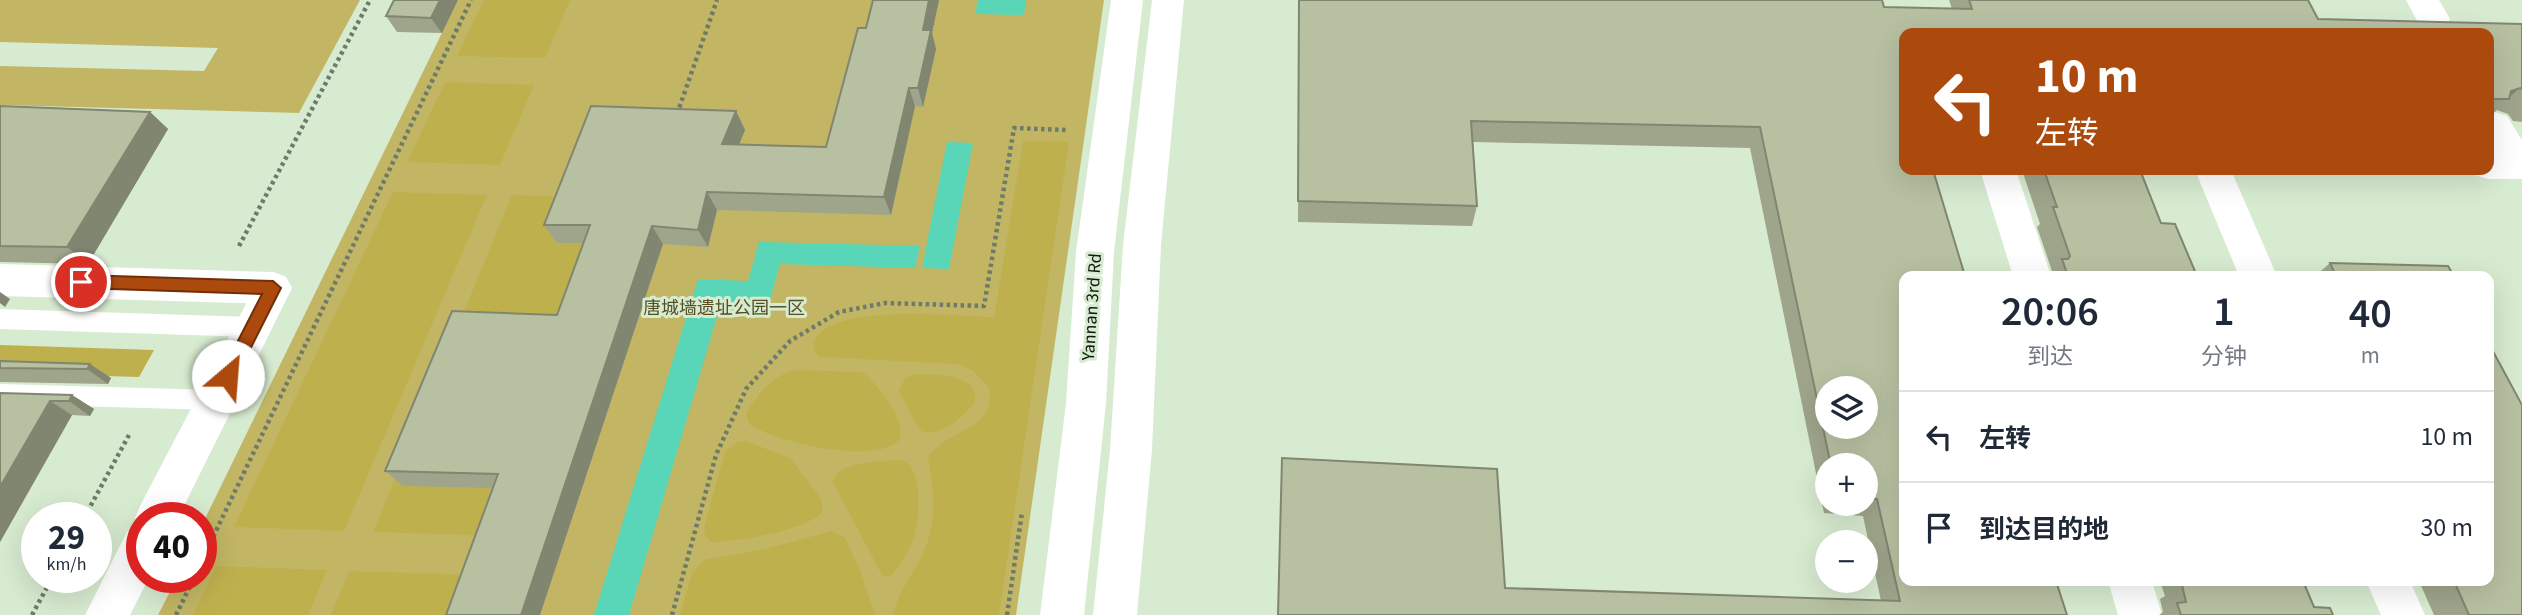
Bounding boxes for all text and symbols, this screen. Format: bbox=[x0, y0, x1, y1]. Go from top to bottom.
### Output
text: 10 m bbox=[2035, 42, 2139, 112]
icon: left bbox=[1920, 56, 2011, 147]
text: 左转 bbox=[2035, 111, 2099, 157]
pin bbox=[51, 252, 111, 312]
street label: Yannan 3rd Rd bbox=[1076, 253, 1108, 362]
icon: arrive bbox=[62, 263, 100, 301]
text: 20:06 bbox=[2001, 282, 2099, 342]
text: 1 bbox=[2213, 282, 2235, 342]
text: 40 bbox=[2349, 284, 2392, 344]
park label: 唐城墙遗址公园一区 bbox=[643, 296, 805, 321]
position arrow bbox=[191, 339, 265, 413]
text: m bbox=[2361, 339, 2380, 372]
text: 到达 bbox=[2027, 340, 2073, 373]
text: 分钟 bbox=[2201, 340, 2247, 373]
map controls bbox=[1815, 376, 1878, 593]
button: layers bbox=[1815, 376, 1878, 439]
icon: left bbox=[1920, 418, 1958, 456]
text: 10 m bbox=[2420, 418, 2473, 455]
text: 左转 bbox=[1979, 420, 2031, 457]
button: + bbox=[1815, 453, 1878, 516]
speed limit sign: 40 bbox=[126, 502, 217, 593]
icon: arrive bbox=[1920, 509, 1958, 547]
text: 30 m bbox=[2420, 509, 2473, 546]
text: 到达目的地 bbox=[1979, 511, 2109, 548]
text: 29 bbox=[48, 513, 85, 563]
button: − bbox=[1815, 530, 1878, 593]
text: km/h bbox=[47, 552, 86, 577]

